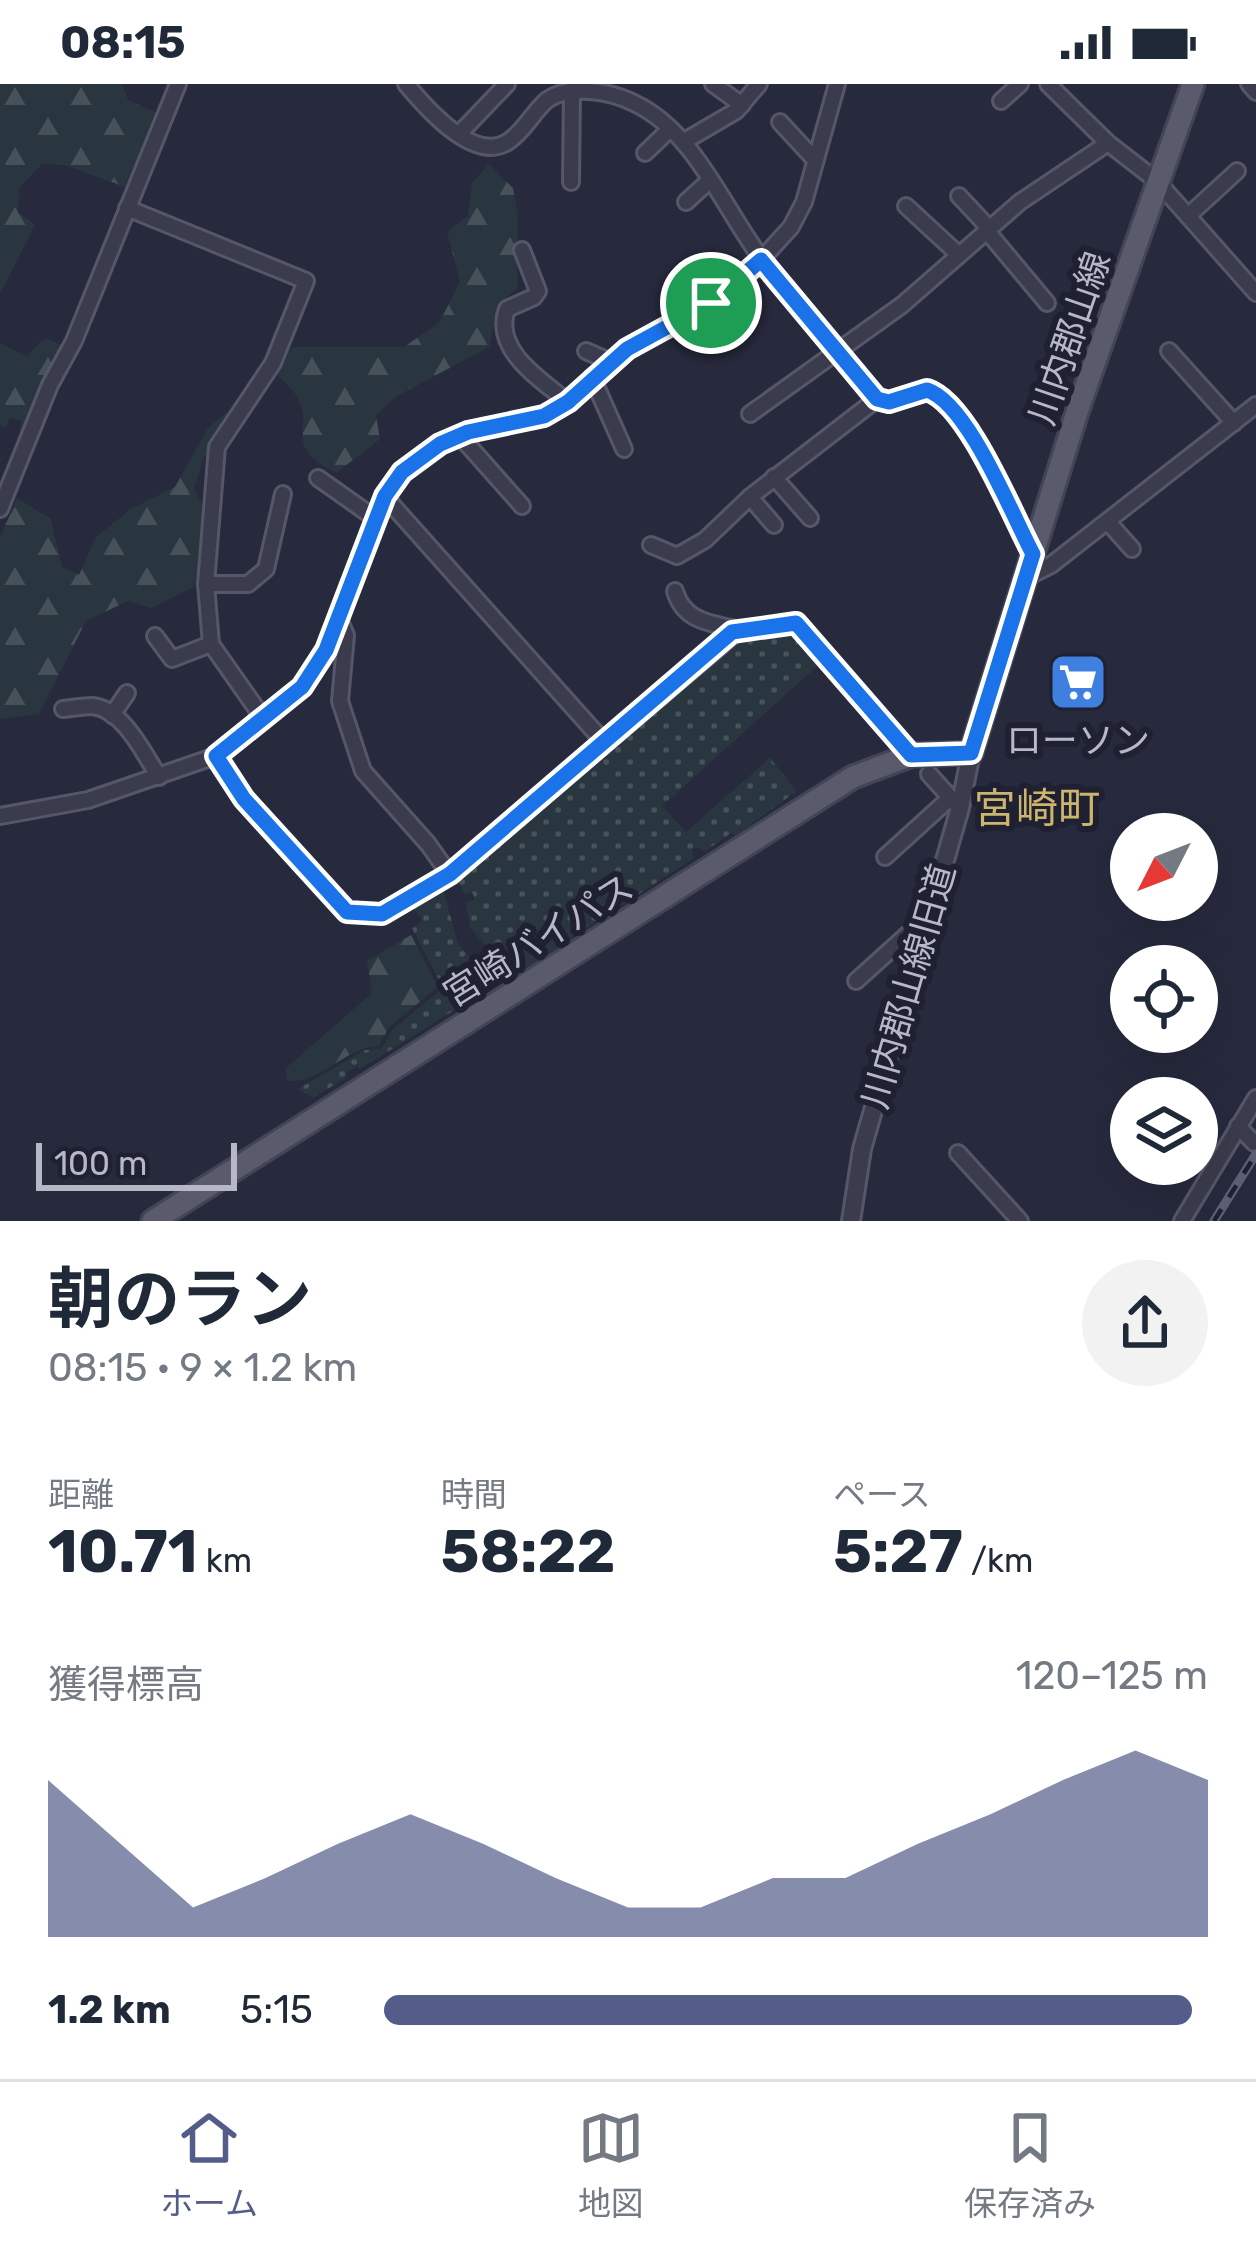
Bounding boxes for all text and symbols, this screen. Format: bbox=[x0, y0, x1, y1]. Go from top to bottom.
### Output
text: 08:15 bbox=[60, 16, 186, 69]
street label: 川内郡山線 bbox=[1020, 246, 1119, 430]
pin bbox=[660, 252, 762, 354]
icon: arrive bbox=[678, 270, 744, 336]
supermarket icon: ローソン bbox=[1047, 651, 1109, 713]
place label: ローソン bbox=[1006, 719, 1150, 762]
district label: 宮崎町 bbox=[974, 784, 1100, 834]
north arrow bbox=[1110, 813, 1218, 921]
map controls bbox=[1110, 813, 1218, 1185]
street label: 川内郡山線旧道 bbox=[853, 859, 964, 1113]
street label: 宮崎バイパス bbox=[436, 865, 641, 1016]
button: locate bbox=[1110, 945, 1218, 1053]
button: layers bbox=[1110, 1077, 1218, 1185]
scale bar bbox=[36, 1137, 237, 1190]
text: 100 m bbox=[54, 1144, 147, 1183]
text: 朝のラン bbox=[48, 1260, 312, 1339]
button: share bbox=[1082, 1260, 1208, 1386]
text: 08:15 · 9 × 1.2 km bbox=[48, 1345, 357, 1391]
text: 距離 bbox=[48, 1475, 114, 1514]
text: 時間 bbox=[441, 1475, 507, 1514]
text: ペース bbox=[833, 1475, 931, 1514]
text: 10.71 bbox=[48, 1516, 198, 1587]
text: 58:22 bbox=[441, 1516, 616, 1587]
text: 5:27 bbox=[833, 1516, 963, 1587]
text: km bbox=[198, 1541, 252, 1580]
text: /km bbox=[963, 1541, 1033, 1580]
text: 120–125 m bbox=[1016, 1653, 1208, 1699]
text: 獲得標高 bbox=[48, 1662, 204, 1708]
text: 1.2 km bbox=[48, 1987, 171, 2033]
text: 5:15 bbox=[240, 1987, 313, 2033]
tab: ホーム bbox=[160, 2105, 258, 2225]
tab: 地図 bbox=[578, 2105, 644, 2225]
tab: 保存済み bbox=[964, 2105, 1096, 2225]

